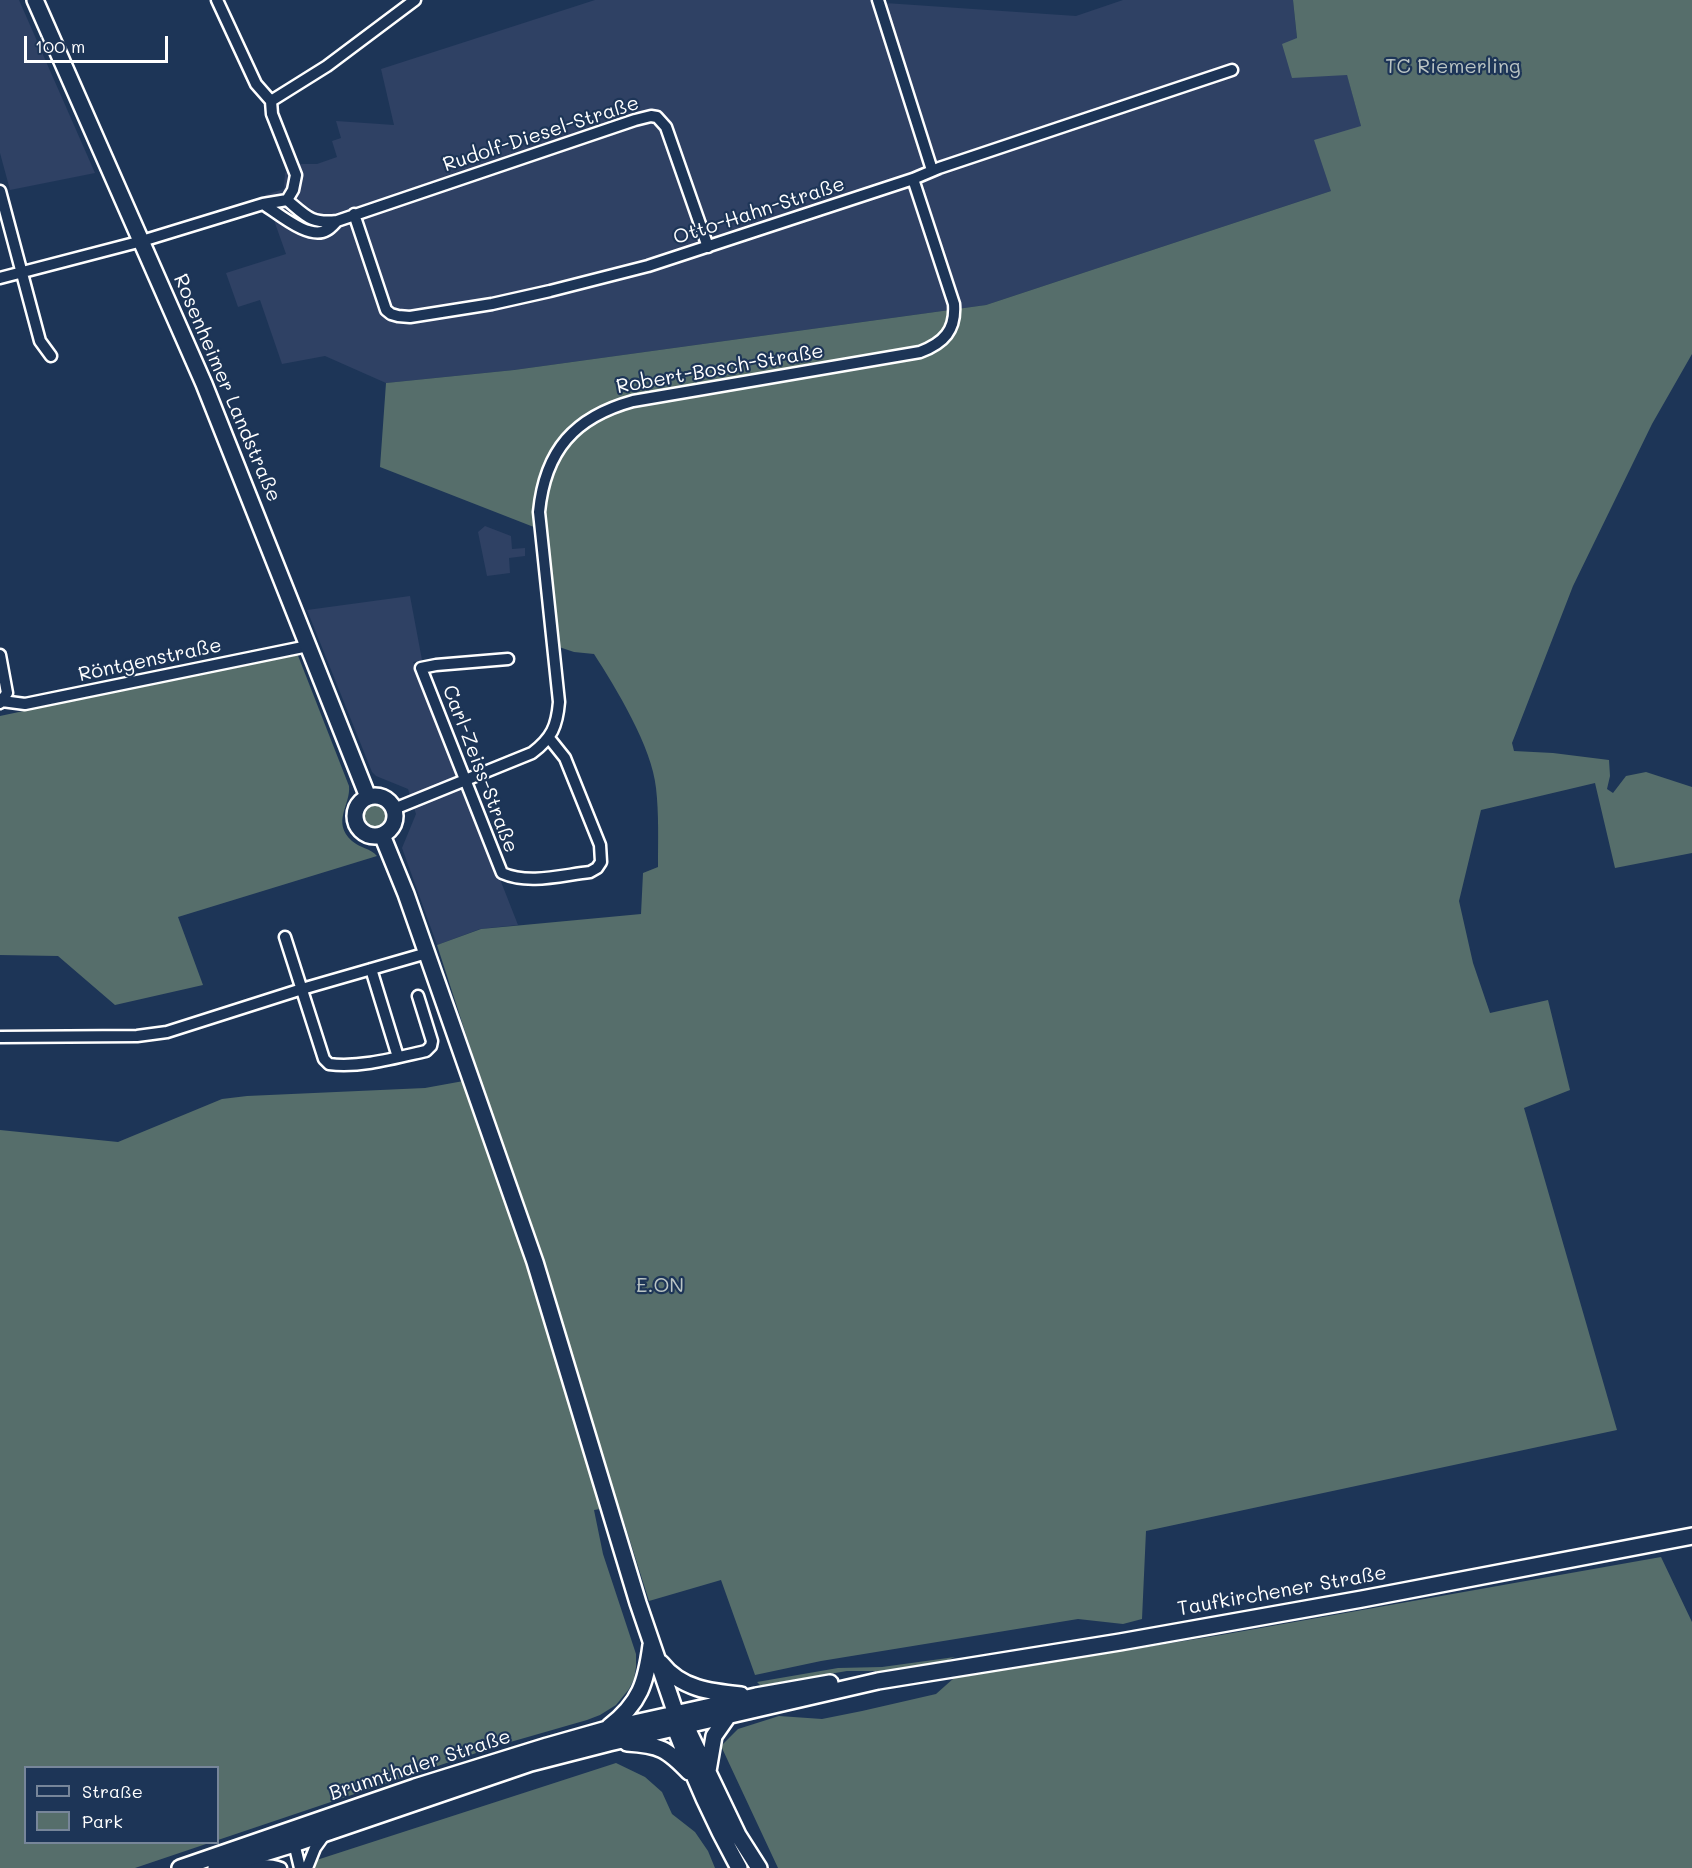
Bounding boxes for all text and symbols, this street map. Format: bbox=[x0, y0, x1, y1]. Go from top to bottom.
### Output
scale bar bbox=[27, 24, 171, 62]
text: 100 m bbox=[35, 34, 85, 58]
park label: TC Riemerling bbox=[1385, 55, 1521, 79]
street label: Rudolf-Diesel-Straße bbox=[440, 91, 642, 177]
street label: Otto-Hahn-Straße bbox=[670, 172, 848, 250]
street label: Rosenheimer Landstraße bbox=[168, 270, 286, 506]
street label: Robert-Bosch-Straße bbox=[614, 339, 826, 399]
street label: Röntgenstraße bbox=[76, 633, 224, 687]
street label: Carl-Zeiss-Straße bbox=[437, 682, 523, 856]
park label: E.ON bbox=[636, 1274, 684, 1298]
street label: Taufkirchener Straße bbox=[1176, 1561, 1388, 1621]
street label: Brunnthaler Straße bbox=[326, 1724, 514, 1806]
legend bbox=[24, 1766, 219, 1844]
text: Straße bbox=[82, 1779, 143, 1803]
text: Park bbox=[82, 1809, 123, 1833]

